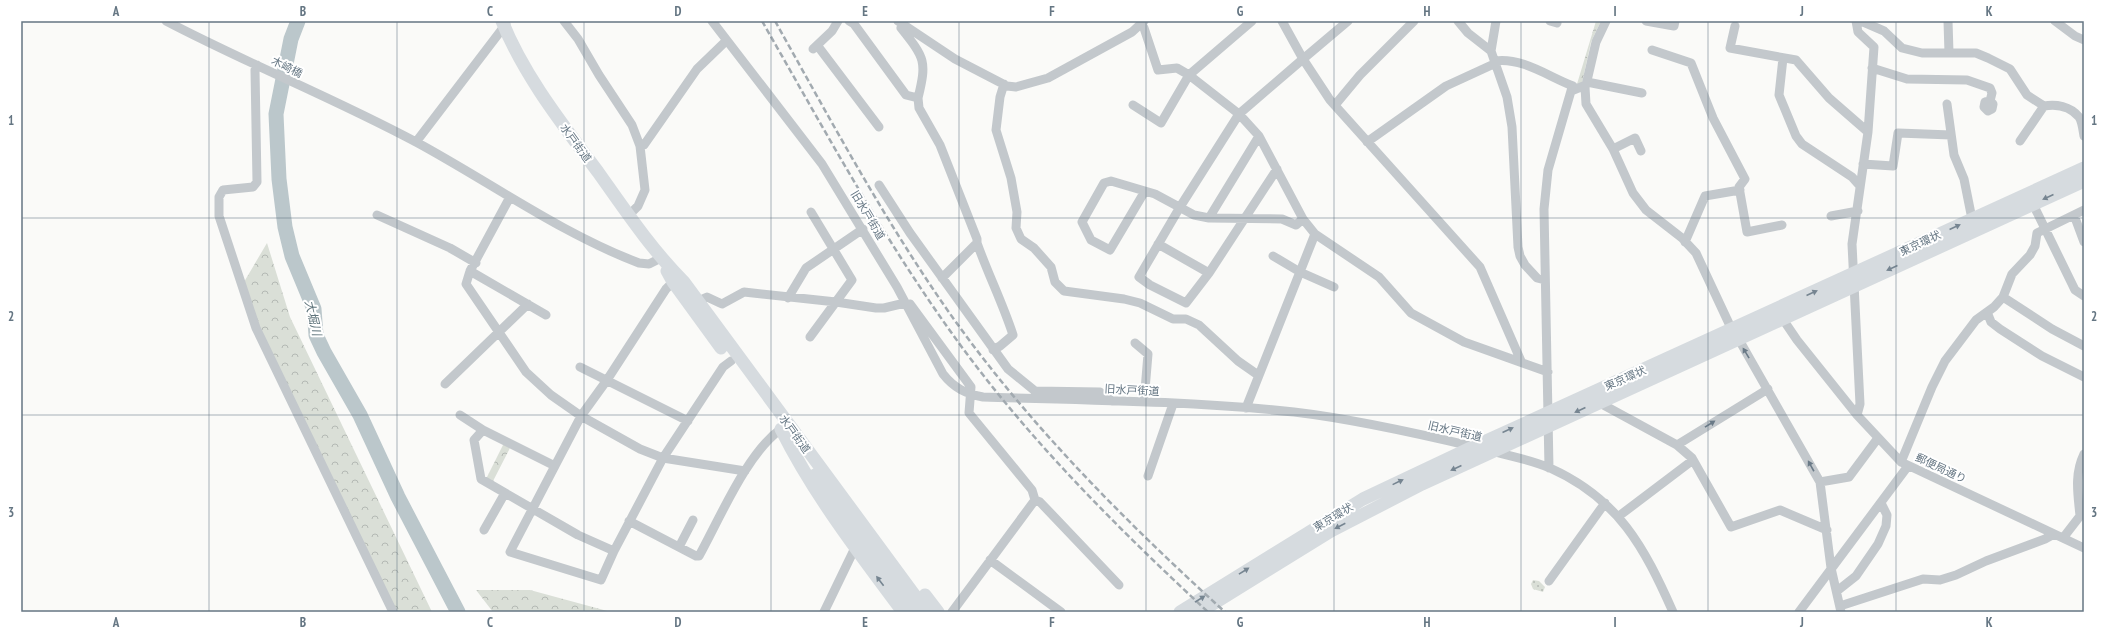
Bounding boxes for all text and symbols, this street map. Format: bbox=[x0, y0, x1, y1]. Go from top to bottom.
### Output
text: A bbox=[112, 3, 120, 20]
text: B bbox=[300, 3, 306, 20]
text: C bbox=[487, 3, 493, 20]
text: D bbox=[675, 3, 682, 20]
text: E bbox=[862, 3, 868, 20]
text: F bbox=[1049, 3, 1055, 20]
text: G bbox=[1237, 3, 1244, 20]
text: H bbox=[1424, 3, 1431, 20]
text: I bbox=[1613, 3, 1617, 20]
text: J bbox=[1799, 3, 1804, 20]
text: K bbox=[1986, 3, 1993, 20]
street label: 木崎橋 bbox=[269, 53, 305, 81]
text: 1 bbox=[8, 112, 14, 129]
text: 1 bbox=[2091, 112, 2097, 129]
street label: 水戸街道 bbox=[557, 121, 595, 165]
street label: 旧水戸街道 bbox=[848, 188, 888, 242]
one-way arrow bbox=[2043, 194, 2054, 200]
one-way arrow bbox=[1949, 224, 1961, 230]
street label: 東京環状 bbox=[1897, 227, 1944, 259]
one-way arrow bbox=[1886, 265, 1897, 271]
one-way arrow bbox=[1806, 290, 1817, 296]
water label: 大堀川 bbox=[302, 299, 325, 339]
text: 2 bbox=[8, 308, 14, 325]
text: 2 bbox=[2091, 308, 2097, 325]
one-way arrow bbox=[1743, 347, 1750, 359]
street label: 東京環状 bbox=[1602, 362, 1649, 393]
street label: 旧水戸街道 bbox=[1104, 382, 1160, 398]
one-way arrow bbox=[1575, 407, 1586, 413]
street label: 水戸街道 bbox=[776, 412, 814, 456]
street label: 旧水戸街道 bbox=[1427, 418, 1483, 444]
one-way arrow bbox=[1704, 421, 1716, 428]
one-way arrow bbox=[1503, 427, 1514, 433]
street label: 郵便局通り bbox=[1913, 450, 1969, 486]
one-way arrow bbox=[1807, 460, 1814, 472]
one-way arrow bbox=[1450, 465, 1462, 471]
one-way arrow bbox=[1393, 479, 1404, 485]
street label: 東京環状 bbox=[1311, 499, 1356, 534]
text: 3 bbox=[8, 504, 14, 521]
text: 3 bbox=[2091, 504, 2097, 521]
one-way arrow bbox=[1334, 523, 1346, 529]
one-way arrow bbox=[1238, 568, 1250, 575]
one-way arrow bbox=[876, 575, 884, 586]
one-way arrow bbox=[1195, 595, 1205, 603]
text: A bbox=[112, 614, 120, 631]
text: B bbox=[300, 614, 306, 631]
text: C bbox=[487, 614, 493, 631]
text: D bbox=[675, 614, 682, 631]
text: E bbox=[862, 614, 868, 631]
text: F bbox=[1049, 614, 1055, 631]
text: G bbox=[1237, 614, 1244, 631]
text: H bbox=[1424, 614, 1431, 631]
text: I bbox=[1613, 614, 1617, 631]
text: J bbox=[1799, 614, 1804, 631]
text: K bbox=[1986, 614, 1993, 631]

